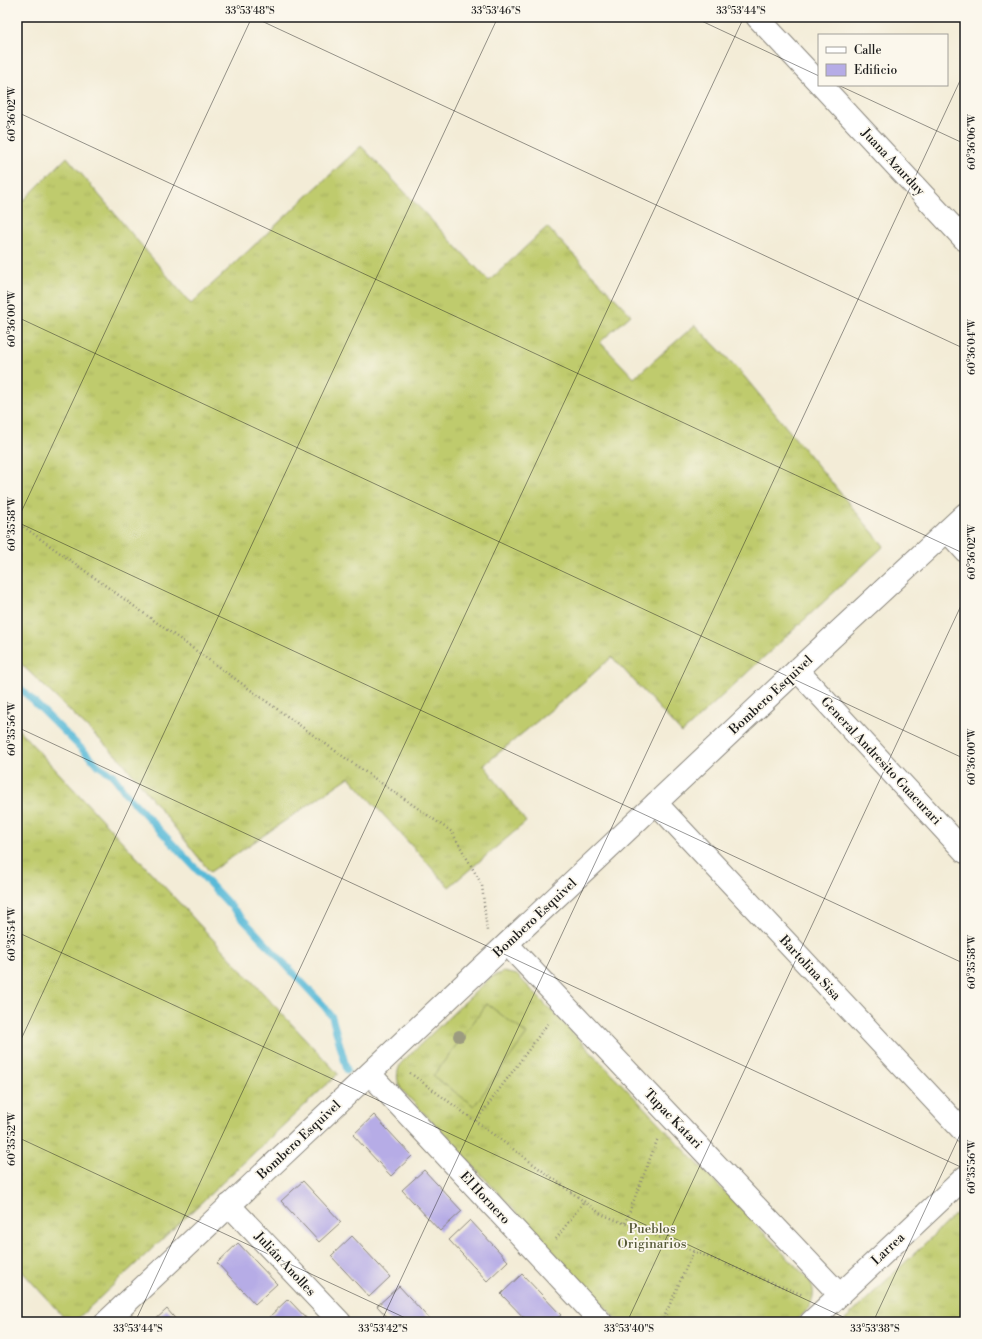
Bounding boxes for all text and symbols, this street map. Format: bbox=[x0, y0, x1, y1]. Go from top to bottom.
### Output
text: 33°53'48"S bbox=[225, 5, 275, 17]
text: 33°53'46"S bbox=[471, 5, 521, 17]
text: 33°53'44"S bbox=[716, 5, 766, 17]
legend bbox=[818, 34, 948, 86]
text: Calle bbox=[854, 43, 881, 58]
text: Edificio bbox=[854, 63, 897, 78]
text: 60°36'02"W bbox=[6, 85, 18, 142]
text: 60°36'06"W bbox=[966, 113, 978, 170]
street label: Juana Azurduy bbox=[857, 124, 929, 199]
text: 60°36'00"W bbox=[6, 290, 18, 347]
text: 60°36'04"W bbox=[966, 318, 978, 375]
text: 60°35'58"W bbox=[6, 496, 18, 551]
text: 60°36'02"W bbox=[966, 523, 978, 580]
street label: Bombero Esquivel bbox=[725, 652, 816, 738]
street label: General Andresito Guacurari bbox=[817, 694, 945, 828]
text: 60°35'56"W bbox=[6, 701, 18, 756]
text: 60°36'00"W bbox=[966, 728, 978, 785]
street label: Bombero Esquivel bbox=[489, 875, 580, 961]
text: 60°35'54"W bbox=[6, 906, 18, 961]
street label: Bartolina Sisa bbox=[775, 932, 844, 1004]
text: 60°35'58"W bbox=[966, 934, 978, 989]
street label: Tupac Katari bbox=[641, 1086, 705, 1152]
street label: Bombero Esquivel bbox=[253, 1097, 344, 1183]
text: 60°35'52"W bbox=[6, 1111, 18, 1166]
text: 60°35'56"W bbox=[966, 1139, 978, 1194]
street label: El Hornero bbox=[457, 1168, 513, 1228]
park label: Pueblos Originarios bbox=[618, 1221, 687, 1252]
street label: Julián Anolles bbox=[250, 1228, 319, 1300]
street label: Larrea bbox=[868, 1229, 908, 1268]
text: 33°53'44"S bbox=[113, 1323, 163, 1335]
text: 33°53'42"S bbox=[358, 1323, 408, 1335]
text: 33°53'40"S bbox=[604, 1323, 654, 1335]
text: 33°53'38"S bbox=[850, 1323, 900, 1335]

